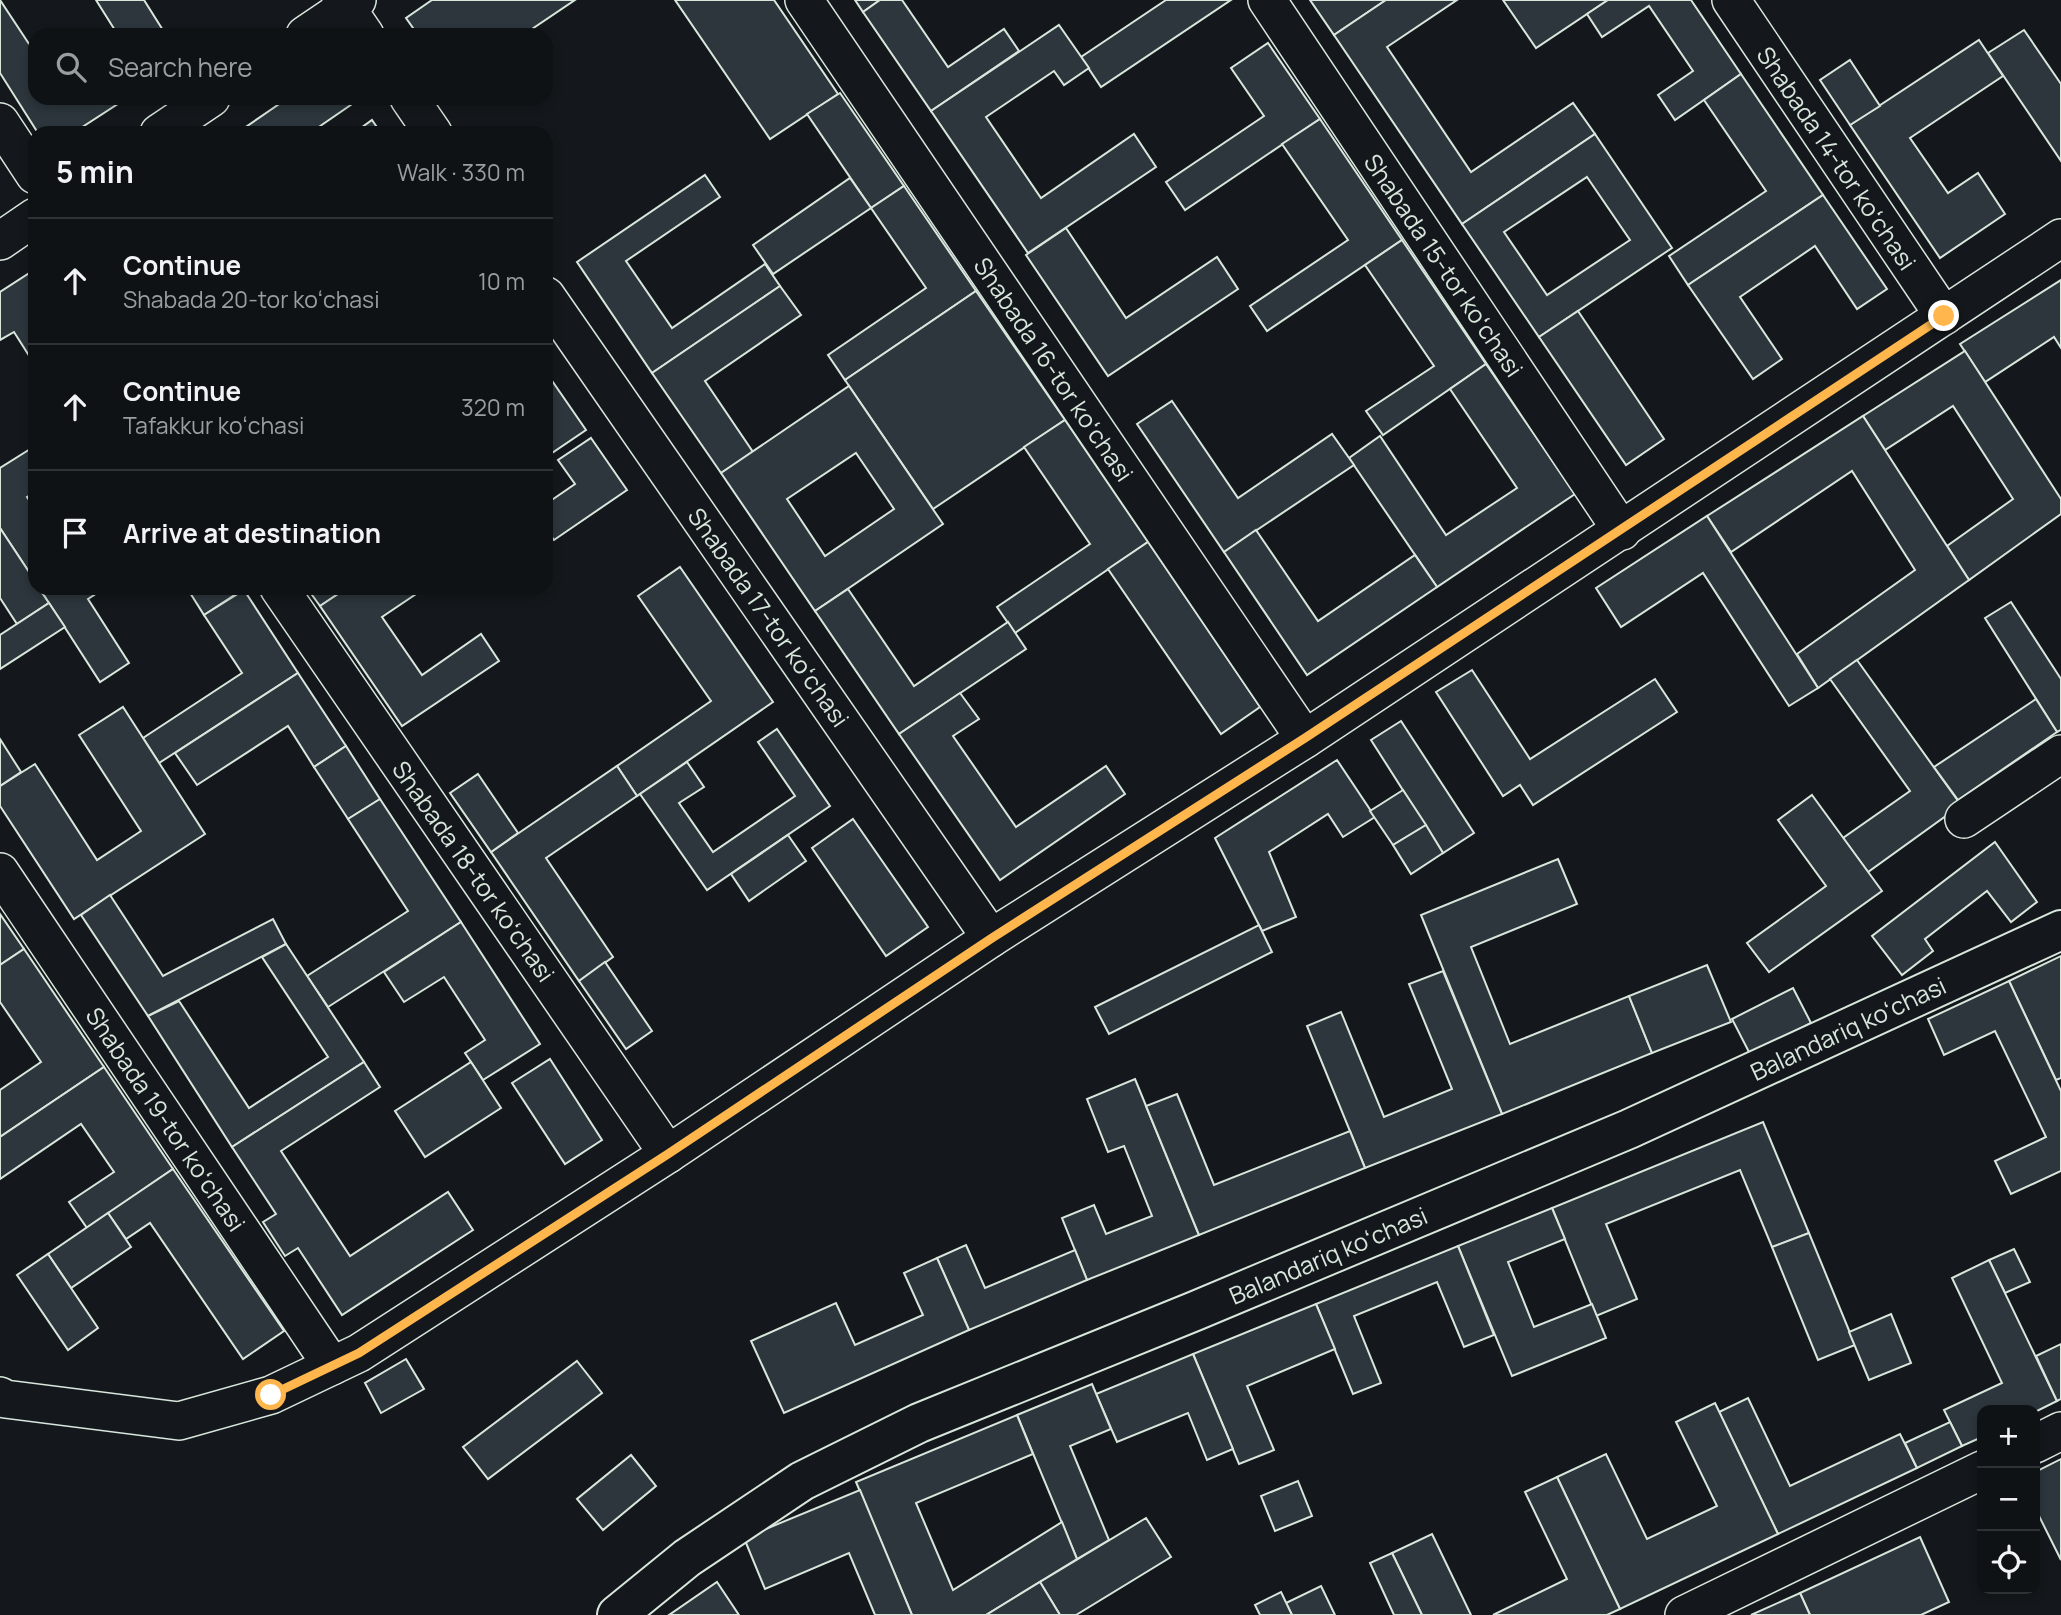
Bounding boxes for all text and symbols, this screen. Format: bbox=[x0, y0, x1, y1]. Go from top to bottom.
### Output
search box bbox=[28, 28, 553, 105]
street label: Shabada 14-tor koʻchasi bbox=[1750, 40, 1924, 276]
icon: search bbox=[52, 48, 90, 86]
text: Search here bbox=[108, 49, 253, 85]
street label: Shabada 15-tor koʻchasi bbox=[1357, 147, 1531, 383]
text: 5 min bbox=[56, 151, 134, 192]
text: Walk · 330 m bbox=[397, 156, 525, 188]
text: Continue bbox=[123, 247, 241, 283]
street label: Shabada 16-tor koʻchasi bbox=[967, 250, 1141, 488]
icon: ahead bbox=[56, 262, 94, 300]
text: 10 m bbox=[478, 265, 525, 297]
text: Shabada 20-tor koʻchasi bbox=[123, 283, 380, 315]
route end bbox=[1928, 300, 1959, 331]
text: Continue bbox=[123, 373, 241, 409]
icon: ahead bbox=[56, 388, 94, 426]
text: 320 m bbox=[461, 391, 525, 423]
text: Tafakkur koʻchasi bbox=[123, 409, 304, 441]
street label: Shabada 17-tor koʻchasi bbox=[681, 501, 857, 733]
icon: arrive bbox=[56, 514, 94, 552]
text: Arrive at destination bbox=[123, 515, 381, 551]
street label: Shabada 18-tor koʻchasi bbox=[385, 754, 563, 988]
street label: Balandariq koʻchasi bbox=[1745, 968, 1951, 1088]
street label: Shabada 19-tor koʻchasi bbox=[79, 1000, 253, 1238]
street label: Balandariq koʻchasi bbox=[1224, 1198, 1432, 1312]
route start bbox=[255, 1379, 286, 1410]
map controls bbox=[1977, 1405, 2040, 1594]
button: + bbox=[1977, 1405, 2040, 1468]
button: − bbox=[1977, 1468, 2040, 1531]
button: locate bbox=[1977, 1531, 2040, 1594]

